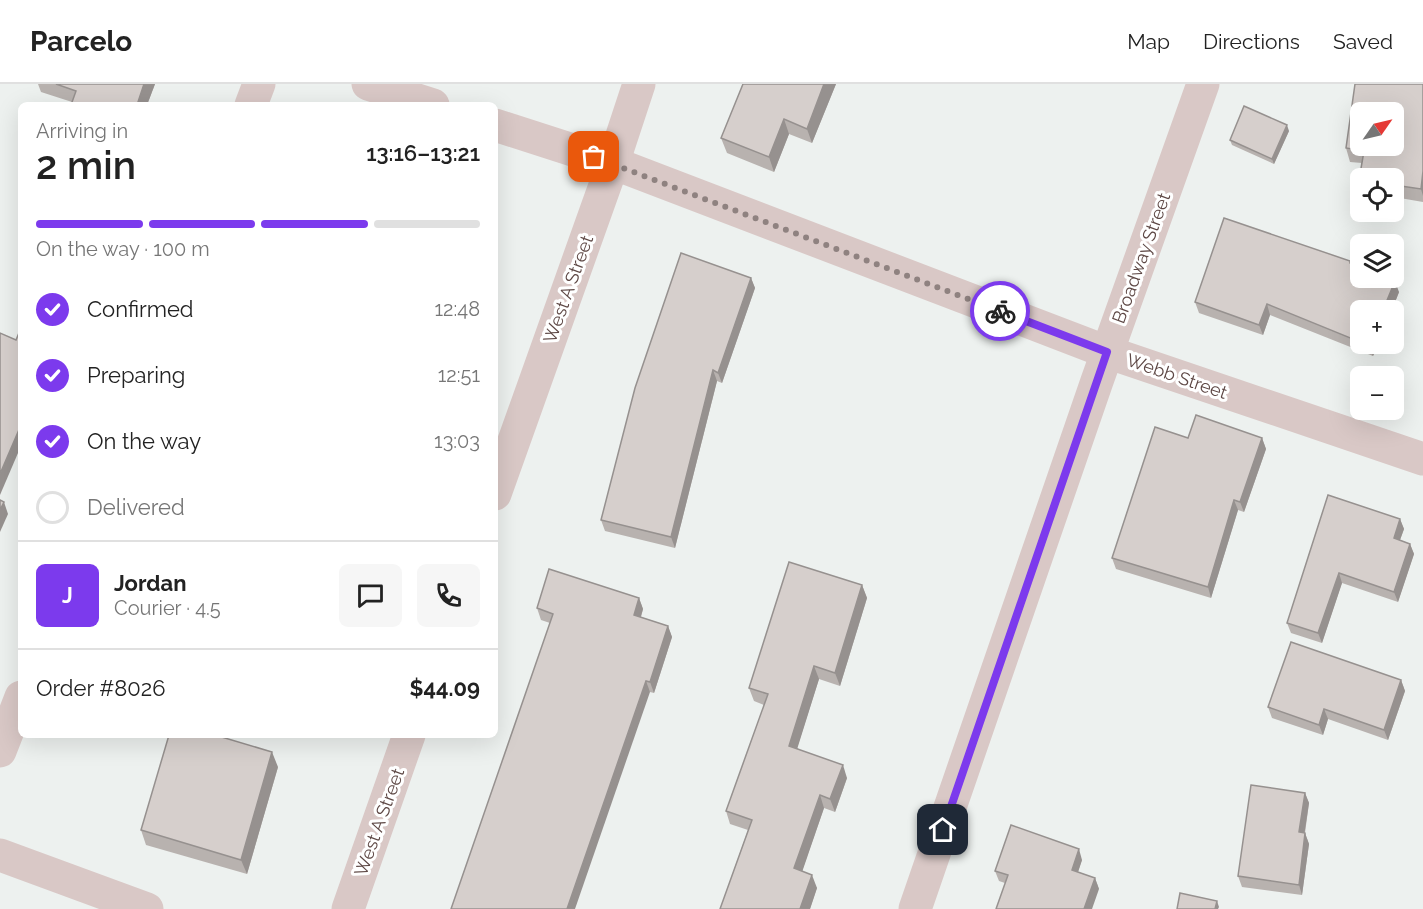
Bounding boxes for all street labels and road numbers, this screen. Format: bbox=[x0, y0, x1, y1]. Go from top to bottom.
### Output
street label: Broadway Street bbox=[1108, 190, 1174, 326]
street label: West A Street bbox=[539, 232, 597, 346]
street label: Webb Street bbox=[1124, 349, 1230, 403]
street label: West A Street bbox=[350, 765, 408, 879]

